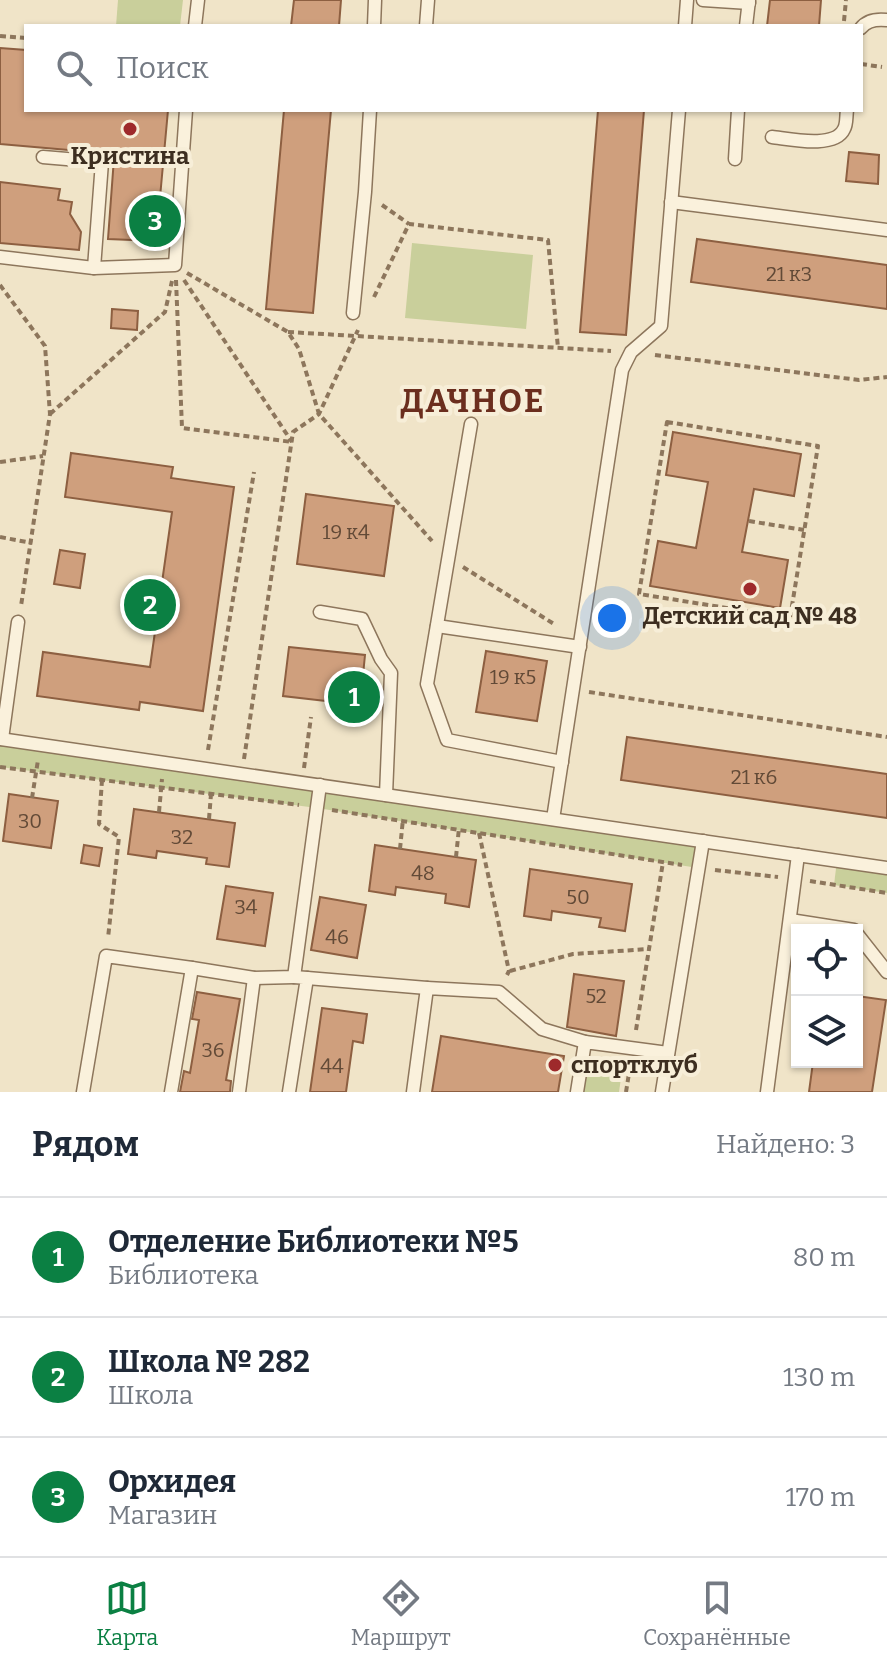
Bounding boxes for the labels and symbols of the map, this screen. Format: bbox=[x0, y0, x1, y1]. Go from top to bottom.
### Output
marker: Кристина bbox=[121, 120, 139, 138]
place label: Кристина bbox=[71, 142, 190, 170]
pin: 3 bbox=[129, 191, 181, 251]
house number: 21 к3 bbox=[766, 262, 812, 286]
district label: ДАЧНОЕ bbox=[401, 382, 545, 420]
house number: 19 к4 bbox=[322, 520, 370, 544]
pin: 2 bbox=[124, 575, 176, 635]
marker: Детский сад № 48 bbox=[741, 580, 759, 598]
your location bbox=[592, 598, 632, 638]
place label: Детский сад № 48 bbox=[643, 602, 857, 630]
house number: 19 к5 bbox=[490, 665, 536, 689]
pin: 1 bbox=[328, 667, 380, 727]
house number: 21 к6 bbox=[731, 765, 777, 789]
house number: 30 bbox=[18, 809, 42, 833]
house number: 32 bbox=[171, 825, 193, 849]
house number: 48 bbox=[411, 861, 435, 885]
house number: 50 bbox=[566, 885, 590, 909]
house number: 34 bbox=[234, 895, 258, 919]
house number: 46 bbox=[325, 925, 349, 949]
house number: 52 bbox=[585, 984, 607, 1008]
house number: 36 bbox=[201, 1038, 225, 1062]
place label: спортклуб bbox=[571, 1051, 698, 1079]
house number: 44 bbox=[320, 1054, 344, 1078]
marker: спортклуб bbox=[546, 1056, 564, 1074]

